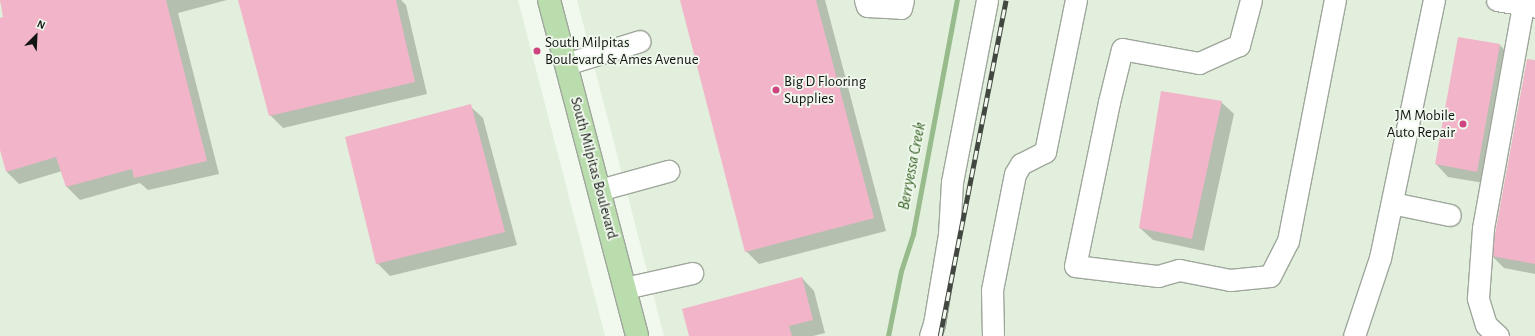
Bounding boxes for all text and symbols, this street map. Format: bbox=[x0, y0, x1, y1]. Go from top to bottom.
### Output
north arrow bbox=[16, 16, 56, 56]
text: N bbox=[35, 18, 47, 31]
place label: South Milpitas Boulevard & Ames Avenue bbox=[545, 33, 699, 68]
marker: South Milpitas Boulevard & Ames Avenue bbox=[532, 46, 542, 56]
place label: Big D Flooring Supplies bbox=[784, 72, 866, 107]
marker: Big D Flooring Supplies bbox=[771, 85, 781, 95]
street label: South Milpitas Boulevard bbox=[566, 95, 622, 241]
place label: JM Mobile Auto Repair bbox=[1387, 106, 1455, 141]
marker: JM Mobile Auto Repair bbox=[1458, 119, 1468, 129]
water label: Berryessa Creek bbox=[894, 121, 930, 211]

